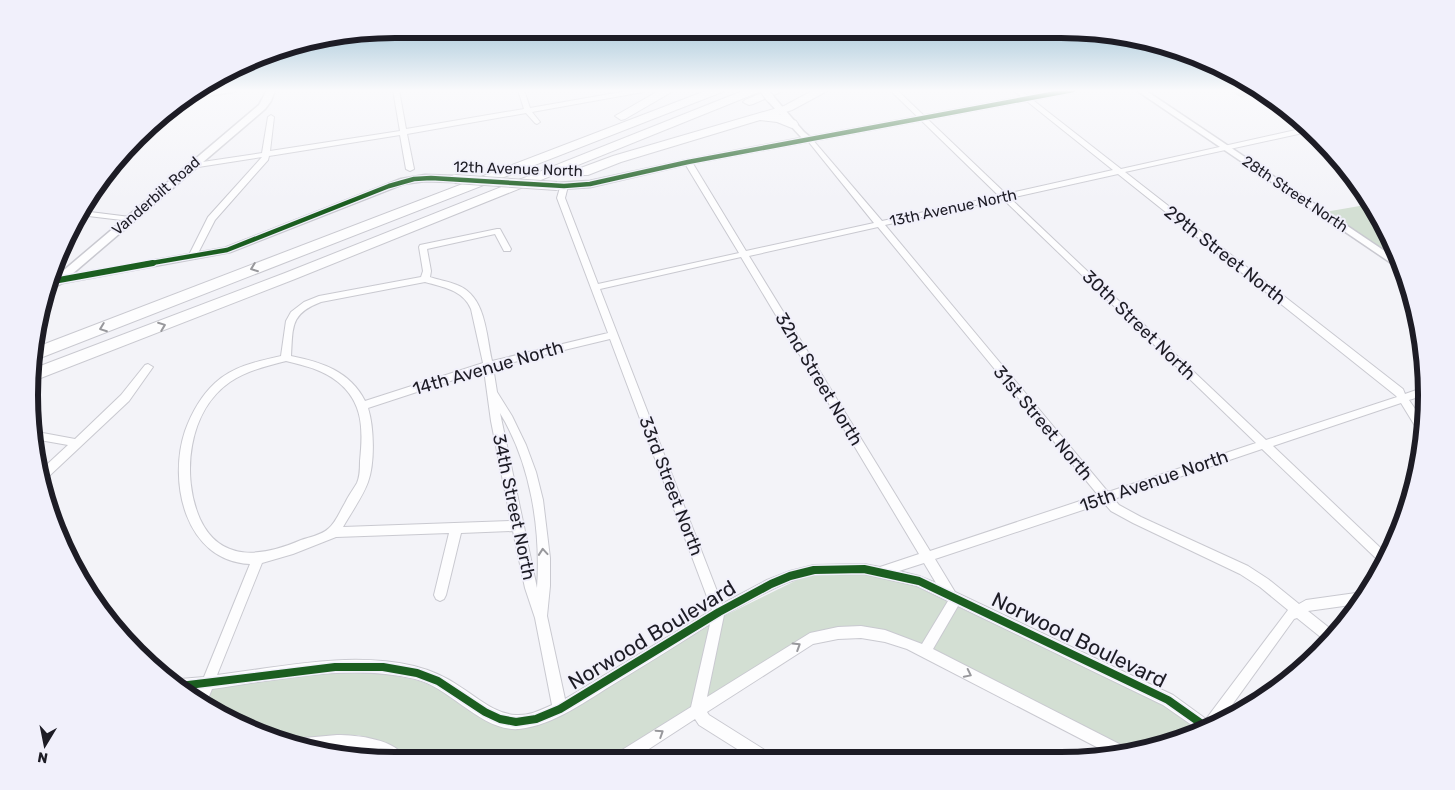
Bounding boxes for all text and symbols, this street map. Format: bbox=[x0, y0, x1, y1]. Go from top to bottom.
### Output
street label: 28th Street North bbox=[1239, 152, 1351, 236]
street label: Vanderbilt Road bbox=[108, 153, 204, 239]
street label: 12th Avenue North bbox=[453, 158, 583, 180]
street label: 13th Avenue North bbox=[888, 186, 1018, 230]
street label: 29th Street North bbox=[1160, 201, 1290, 309]
one-way arrow bbox=[250, 262, 259, 273]
street label: 30th Street North bbox=[1078, 265, 1200, 385]
street label: 32nd Street North bbox=[771, 308, 867, 450]
one-way arrow bbox=[99, 321, 108, 332]
one-way arrow bbox=[157, 322, 166, 332]
street label: 14th Avenue North bbox=[410, 336, 566, 400]
street label: 31st Street North bbox=[989, 361, 1097, 485]
street label: 33rd Street North bbox=[634, 413, 708, 559]
street label: 34th Street North bbox=[488, 432, 540, 582]
street label: 15th Avenue North bbox=[1077, 445, 1231, 517]
one-way arrow bbox=[538, 547, 549, 555]
street label: Norwood Boulevard bbox=[563, 575, 740, 695]
street label: Norwood Boulevard bbox=[988, 586, 1171, 693]
one-way arrow bbox=[792, 643, 801, 653]
one-way arrow bbox=[963, 668, 972, 678]
north arrow bbox=[20, 720, 70, 770]
one-way arrow bbox=[655, 730, 664, 740]
text: N bbox=[36, 748, 49, 767]

